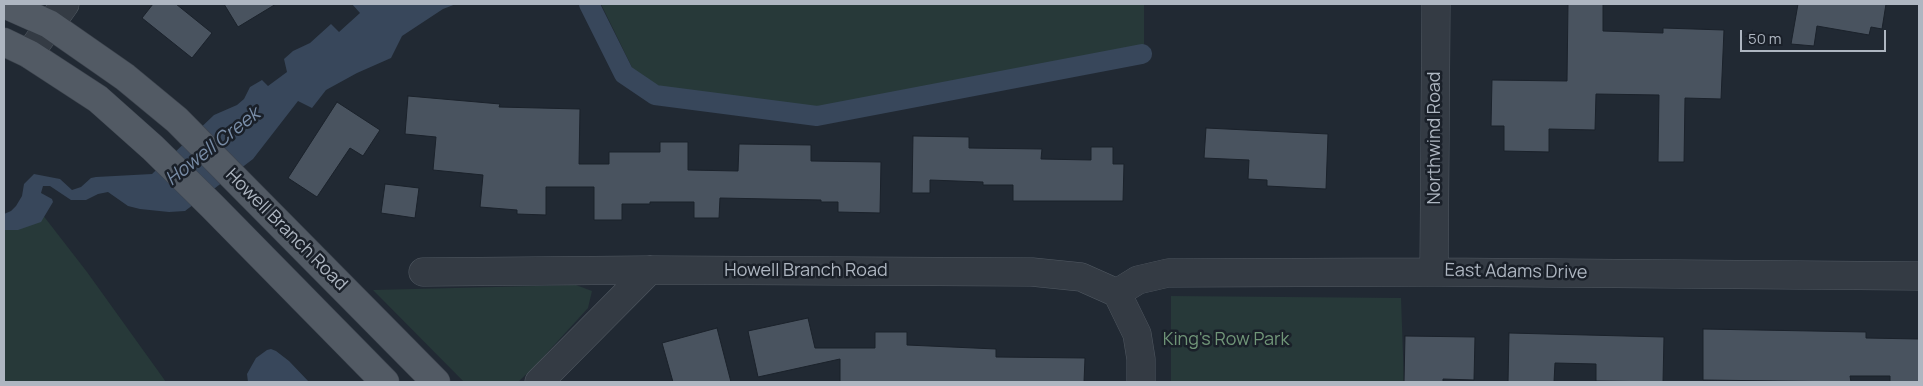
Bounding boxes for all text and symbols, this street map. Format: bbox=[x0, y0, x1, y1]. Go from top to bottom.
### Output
scale bar bbox=[1743, 20, 1889, 52]
text: 50 m bbox=[1748, 28, 1782, 49]
street label: Northwind Road bbox=[1424, 72, 1446, 204]
water label: Howell Creek bbox=[161, 103, 265, 191]
street label: Howell Branch Road bbox=[221, 165, 351, 295]
street label: Howell Branch Road bbox=[724, 260, 888, 282]
street label: East Adams Drive bbox=[1444, 260, 1588, 284]
park label: King's Row Park bbox=[1163, 329, 1289, 351]

